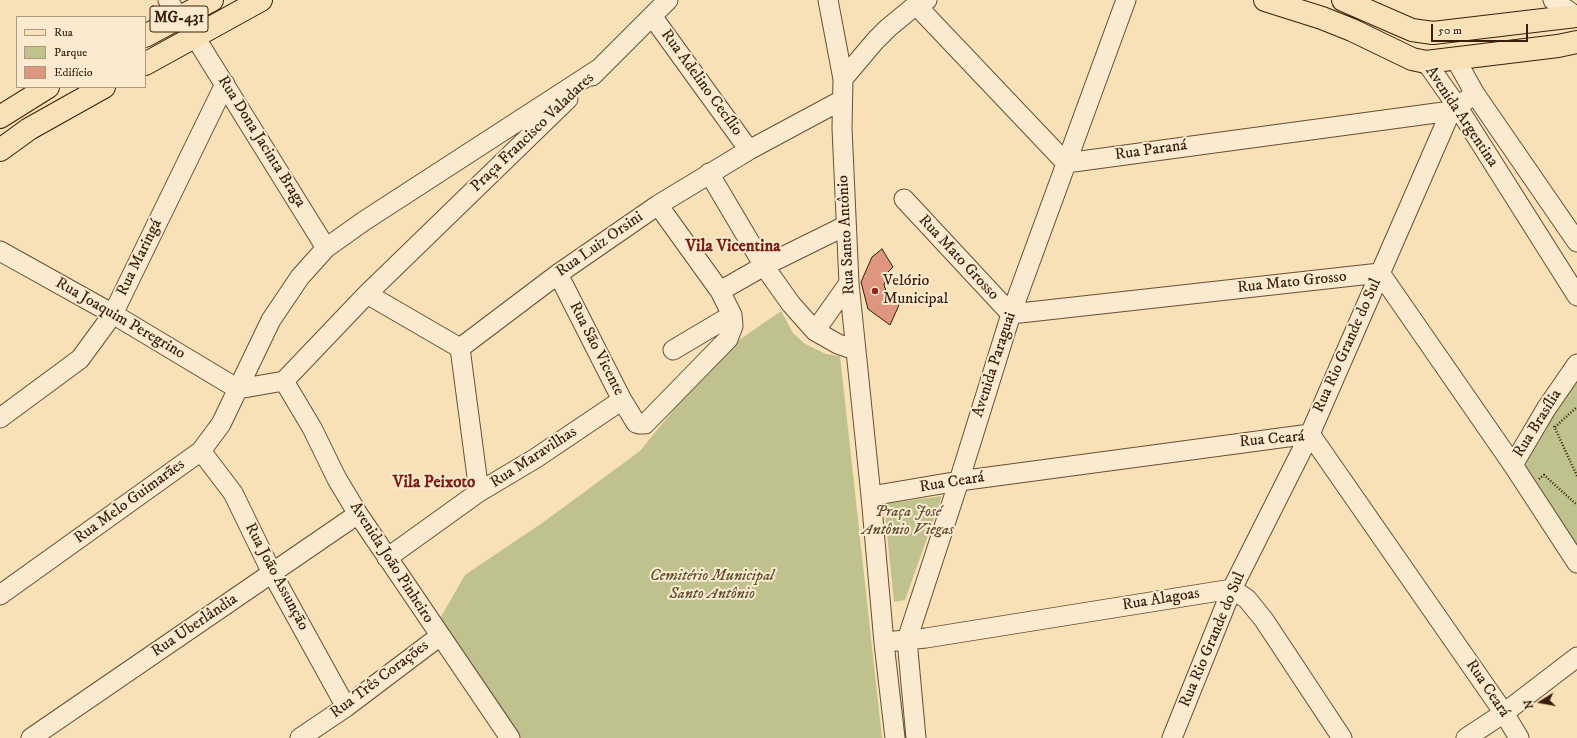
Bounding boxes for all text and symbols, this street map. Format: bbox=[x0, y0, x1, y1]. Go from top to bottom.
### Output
road number: MG-431 bbox=[150, 6, 208, 32]
legend bbox=[16, 16, 146, 88]
scale bar bbox=[1433, 16, 1530, 42]
text: 50 m bbox=[1438, 23, 1462, 38]
text: Rua bbox=[54, 25, 73, 40]
street label: Rua Adelino Cecílio bbox=[656, 26, 746, 140]
text: Parque bbox=[54, 45, 87, 60]
street label: Avenida Argentina bbox=[1420, 63, 1502, 171]
text: Edifício bbox=[54, 65, 93, 80]
street label: Praça Francisco Valadares bbox=[467, 69, 599, 197]
street label: Rua Dona Jacinta Braga bbox=[213, 73, 309, 211]
street label: Rua Paraná bbox=[1114, 136, 1188, 166]
street label: Rua Santo Antônio bbox=[834, 175, 860, 295]
street label: Rua Luiz Orsini bbox=[553, 208, 647, 282]
street label: Rua Mato Grosso bbox=[914, 211, 1002, 305]
street label: Rua Maringá bbox=[113, 216, 167, 300]
district label: Vila Vicentina bbox=[685, 237, 781, 257]
street label: Rua Mato Grosso bbox=[1236, 268, 1348, 298]
place label: Velório Municipal bbox=[883, 272, 948, 310]
street label: Rua Joaquim Peregrino bbox=[52, 274, 188, 364]
street label: Rua Rio Grande do Sul bbox=[1310, 276, 1386, 416]
marker: Velório Municipal bbox=[870, 286, 880, 296]
street label: Rua São Vicente bbox=[564, 299, 628, 399]
street label: Avenida Paraguai bbox=[969, 310, 1021, 420]
street label: Rua Brasília bbox=[1510, 386, 1566, 462]
street label: Rua Maravilhas bbox=[487, 423, 581, 493]
street label: Rua Ceará bbox=[1239, 428, 1305, 452]
street label: Rua Melo Guimarães bbox=[71, 455, 189, 549]
street label: Rua Ceará bbox=[918, 468, 986, 498]
district label: Vila Peixoto bbox=[393, 473, 475, 493]
street label: Avenida João Pinheiro bbox=[345, 499, 437, 627]
park label: Praça José Antônio Viegas bbox=[862, 503, 954, 541]
street label: Rua João Assunção bbox=[240, 520, 312, 634]
park label: Cemitério Municipal Santo Antônio bbox=[650, 567, 774, 605]
street label: Rua Rio Grande do Sul bbox=[1176, 570, 1250, 710]
street label: Rua Alagoas bbox=[1121, 584, 1201, 616]
street label: Rua Uberlândia bbox=[148, 590, 242, 662]
street label: Rua Três Corações bbox=[327, 637, 433, 723]
street label: Rua Ceará bbox=[1461, 657, 1513, 721]
north arrow bbox=[1521, 682, 1561, 722]
text: N bbox=[1521, 699, 1537, 710]

